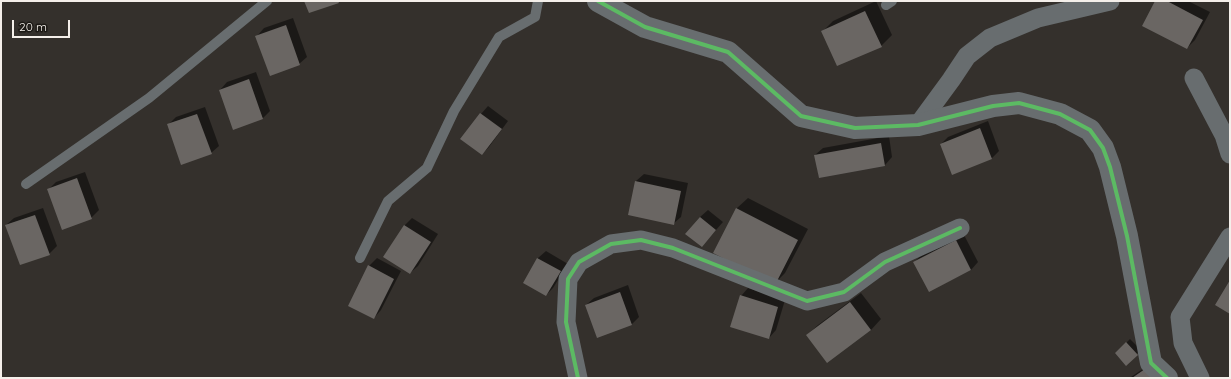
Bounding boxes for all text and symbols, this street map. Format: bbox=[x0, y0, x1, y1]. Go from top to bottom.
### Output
scale bar bbox=[14, 12, 72, 38]
text: 20 m bbox=[19, 19, 47, 34]

